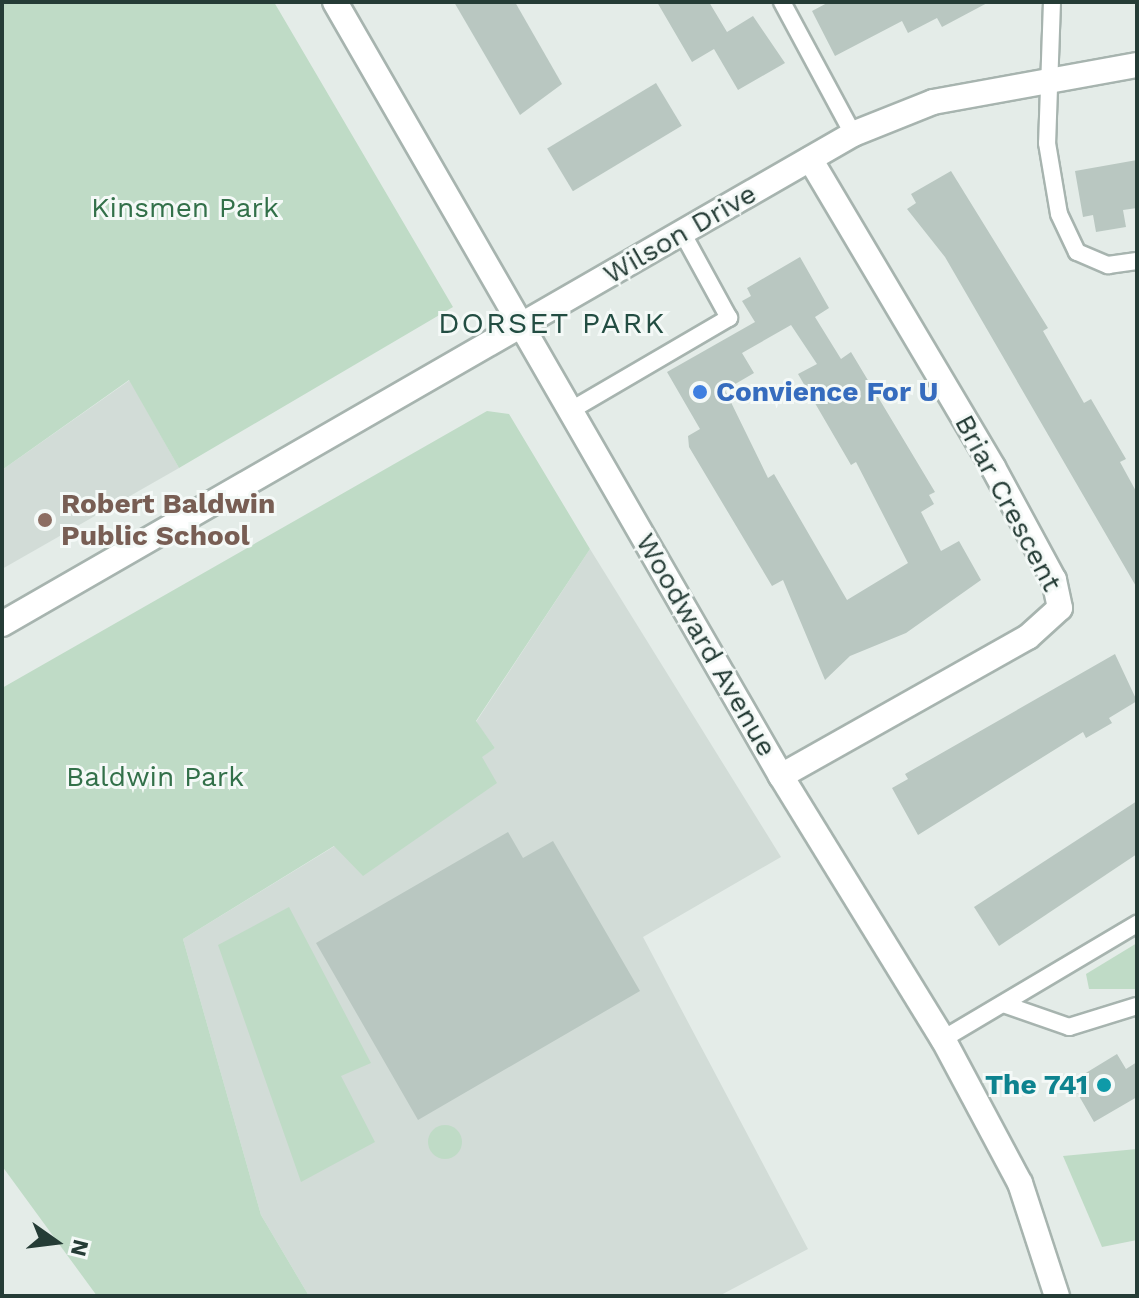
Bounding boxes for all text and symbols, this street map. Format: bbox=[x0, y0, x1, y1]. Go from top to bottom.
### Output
street label: Wilson Drive bbox=[598, 177, 762, 291]
park label: Kinsmen Park bbox=[91, 191, 279, 225]
district label: DORSET PARK bbox=[437, 305, 667, 341]
place label: Convience For U bbox=[716, 375, 939, 409]
marker: Convience For U bbox=[691, 383, 709, 401]
street label: Briar Crescent bbox=[947, 409, 1069, 597]
place label: Robert Baldwin Public School bbox=[61, 487, 275, 553]
marker: Robert Baldwin Public School bbox=[36, 511, 54, 529]
street label: Woodward Avenue bbox=[628, 527, 784, 763]
park label: Baldwin Park bbox=[66, 760, 244, 794]
place label: The 741 bbox=[984, 1068, 1088, 1102]
marker: The 741 bbox=[1095, 1076, 1113, 1094]
north arrow bbox=[16, 1202, 96, 1282]
text: N bbox=[66, 1237, 94, 1259]

